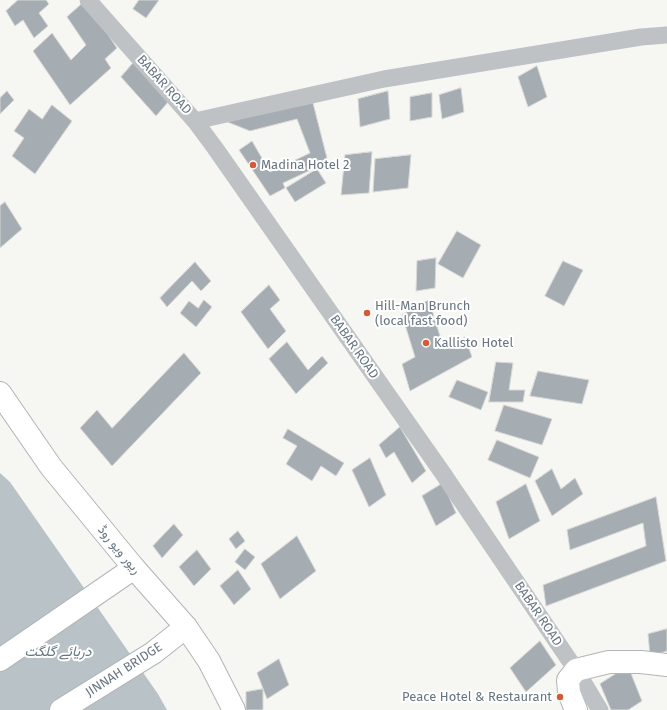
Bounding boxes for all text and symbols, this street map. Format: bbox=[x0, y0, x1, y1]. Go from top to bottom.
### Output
street label: BABAR ROAD bbox=[133, 52, 195, 118]
place label: Madina Hotel 2 bbox=[261, 157, 349, 173]
marker: Madina Hotel 2 bbox=[248, 160, 258, 170]
place label: Hill-Man Brunch (local fast food) bbox=[375, 298, 470, 329]
marker: Hill-Man Brunch (local fast food) bbox=[362, 308, 372, 318]
street label: BABAR ROAD bbox=[326, 312, 382, 382]
place label: Kallisto Hotel bbox=[434, 335, 513, 351]
marker: Kallisto Hotel bbox=[421, 338, 431, 348]
street label: ریور ویو روڈ bbox=[94, 522, 144, 578]
street label: BABAR ROAD bbox=[511, 579, 565, 649]
street label: JINNAH BRIDGE bbox=[83, 639, 165, 701]
water label: دریائے گلگت bbox=[25, 644, 91, 660]
place label: Peace Hotel & Restaurant bbox=[402, 689, 552, 705]
marker: Peace Hotel & Restaurant bbox=[555, 692, 565, 702]

